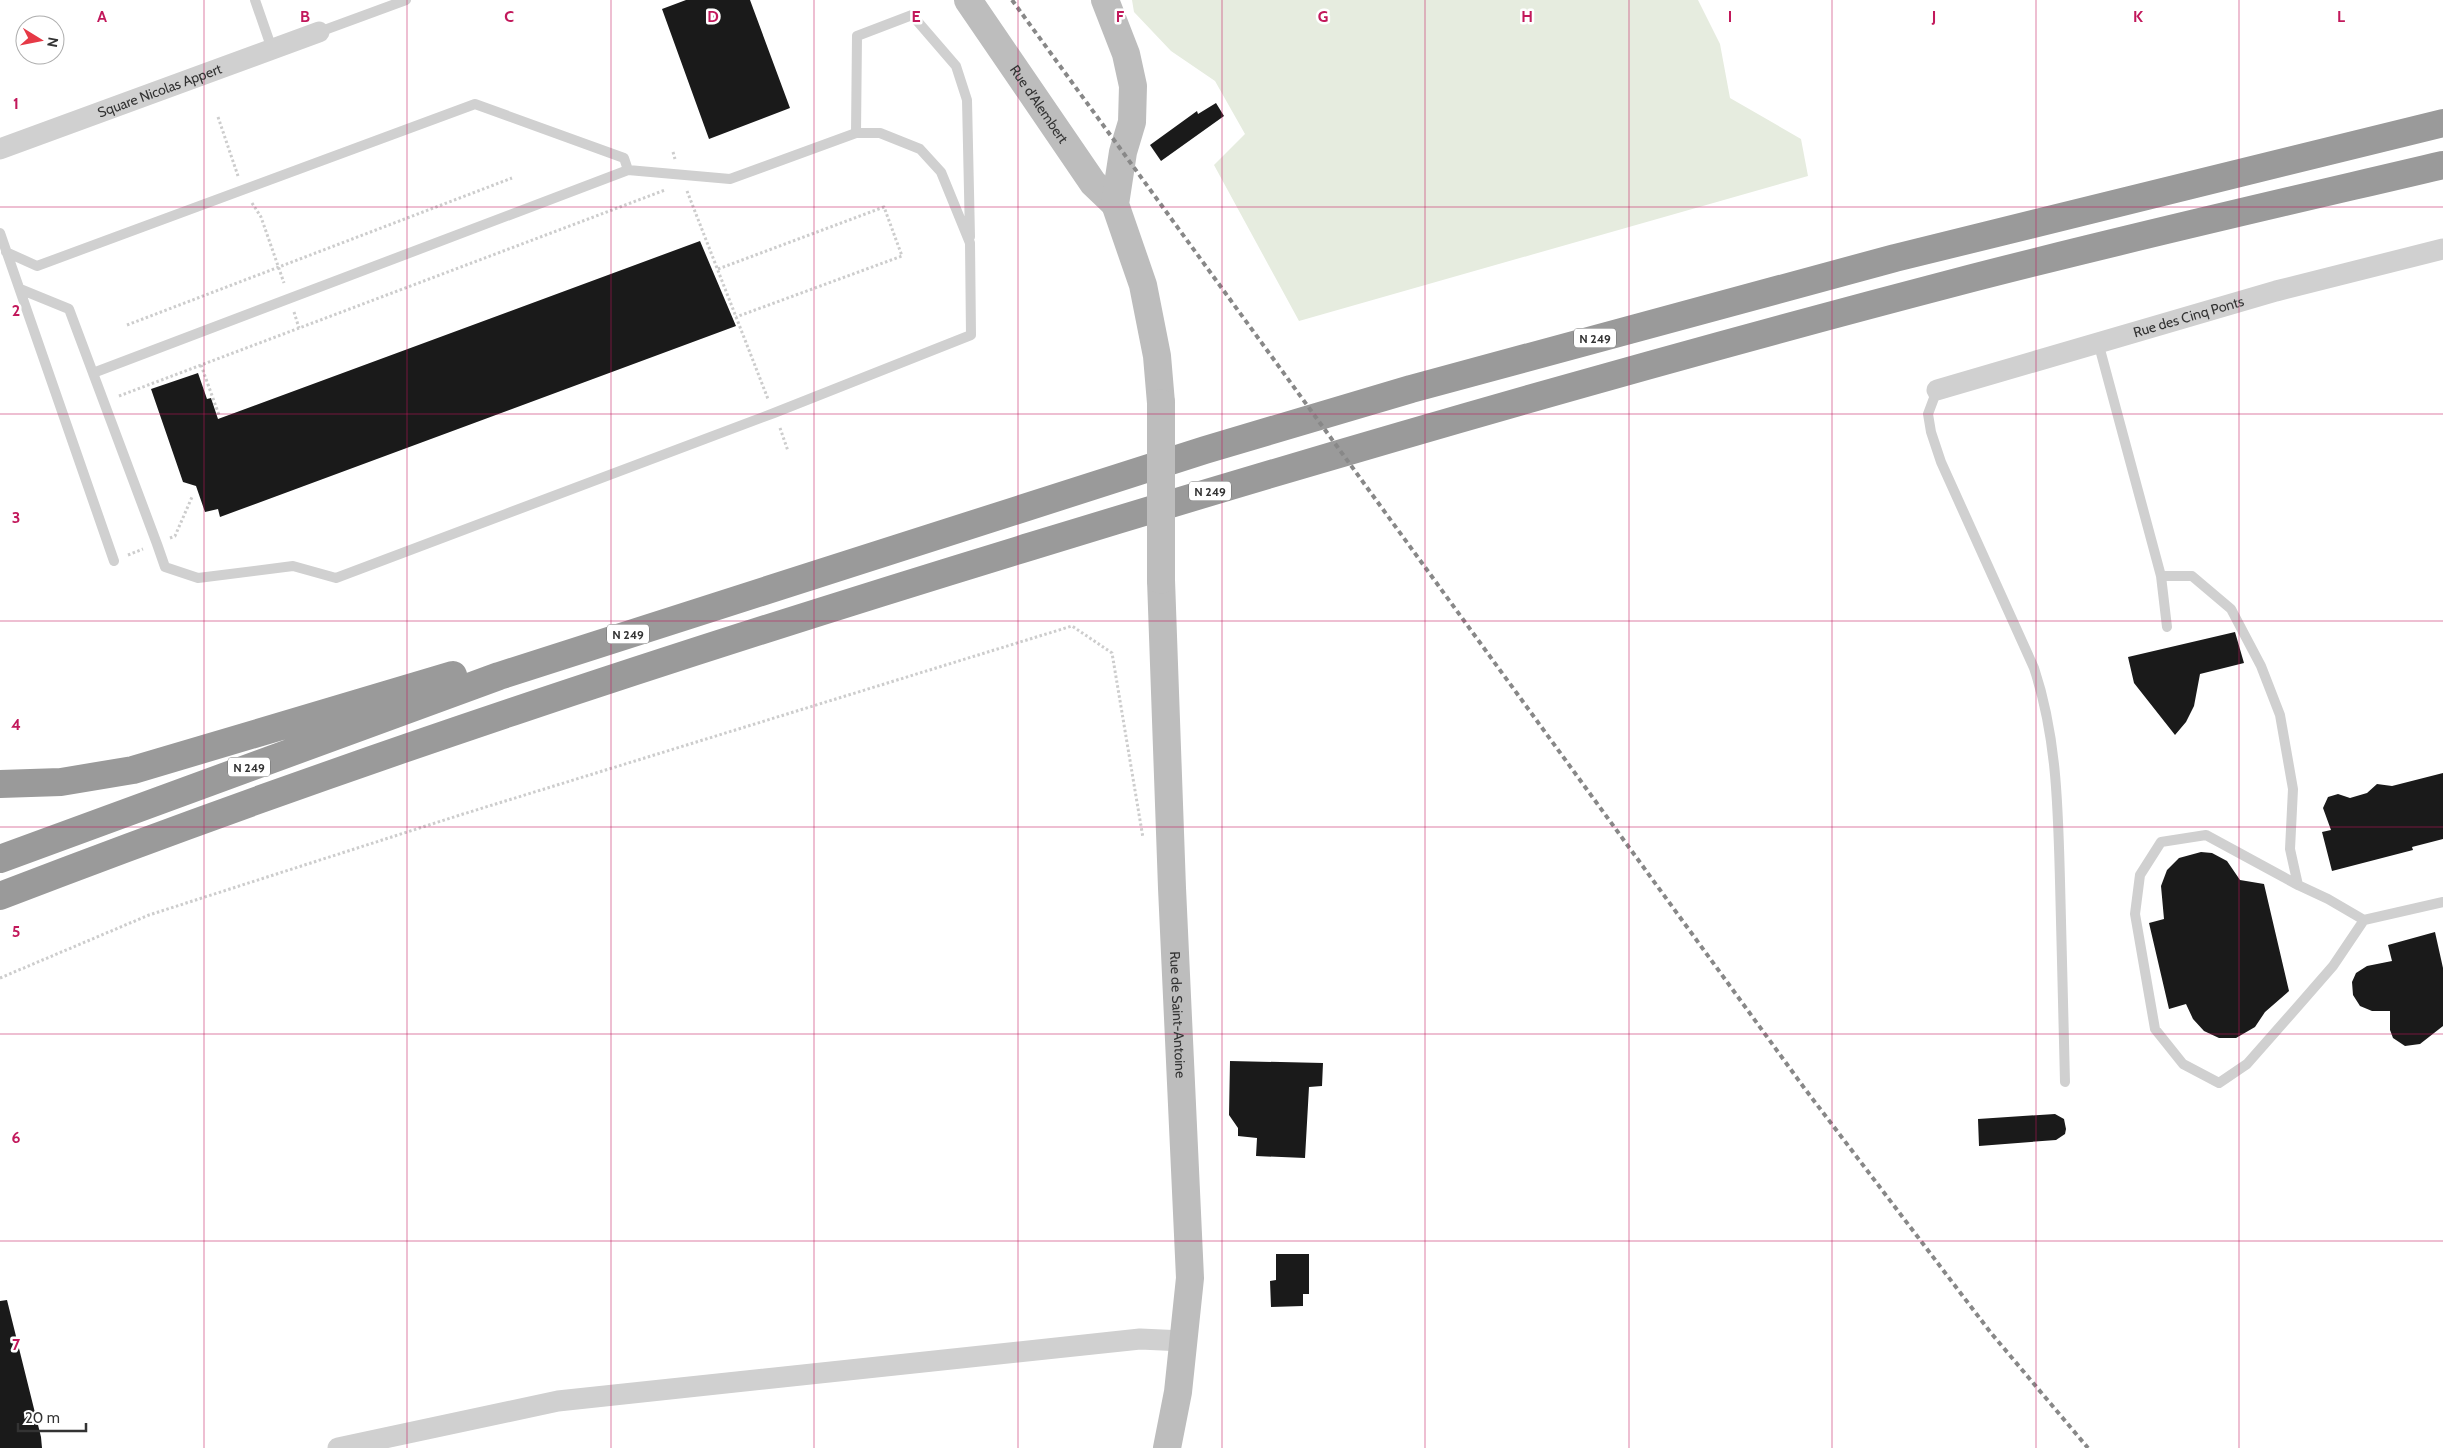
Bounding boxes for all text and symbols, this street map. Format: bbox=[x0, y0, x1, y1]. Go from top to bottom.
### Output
text: A bbox=[97, 7, 107, 26]
text: B bbox=[300, 7, 310, 26]
text: C bbox=[504, 7, 514, 26]
text: D bbox=[707, 7, 719, 26]
text: E bbox=[911, 7, 921, 26]
text: F bbox=[1116, 7, 1125, 26]
text: G bbox=[1318, 7, 1328, 26]
text: H bbox=[1521, 7, 1533, 26]
text: I bbox=[1728, 7, 1732, 26]
text: J bbox=[1931, 7, 1936, 26]
text: K bbox=[2133, 7, 2143, 26]
text: L bbox=[2337, 7, 2345, 26]
north arrow bbox=[15, 15, 65, 65]
text: N bbox=[43, 36, 63, 49]
street label: Square Nicolas Appert bbox=[95, 59, 224, 121]
street label: Rue d’Alembert bbox=[1006, 61, 1072, 147]
text: 1 bbox=[13, 94, 19, 113]
street label: Rue des Cinq Ponts bbox=[2131, 292, 2246, 341]
text: 2 bbox=[12, 301, 20, 320]
road number: N 249 bbox=[1574, 328, 1616, 348]
road number: N 249 bbox=[1189, 482, 1231, 501]
text: 3 bbox=[12, 508, 20, 527]
road number: N 249 bbox=[607, 624, 649, 644]
text: 4 bbox=[11, 715, 21, 734]
road number: N 249 bbox=[228, 758, 270, 776]
text: 5 bbox=[12, 922, 20, 941]
street label: Rue de Saint-Antoine bbox=[1166, 951, 1190, 1079]
text: 6 bbox=[12, 1128, 21, 1147]
text: 7 bbox=[12, 1335, 21, 1354]
scale bar bbox=[18, 1400, 85, 1432]
text: 20 m bbox=[25, 1409, 60, 1427]

